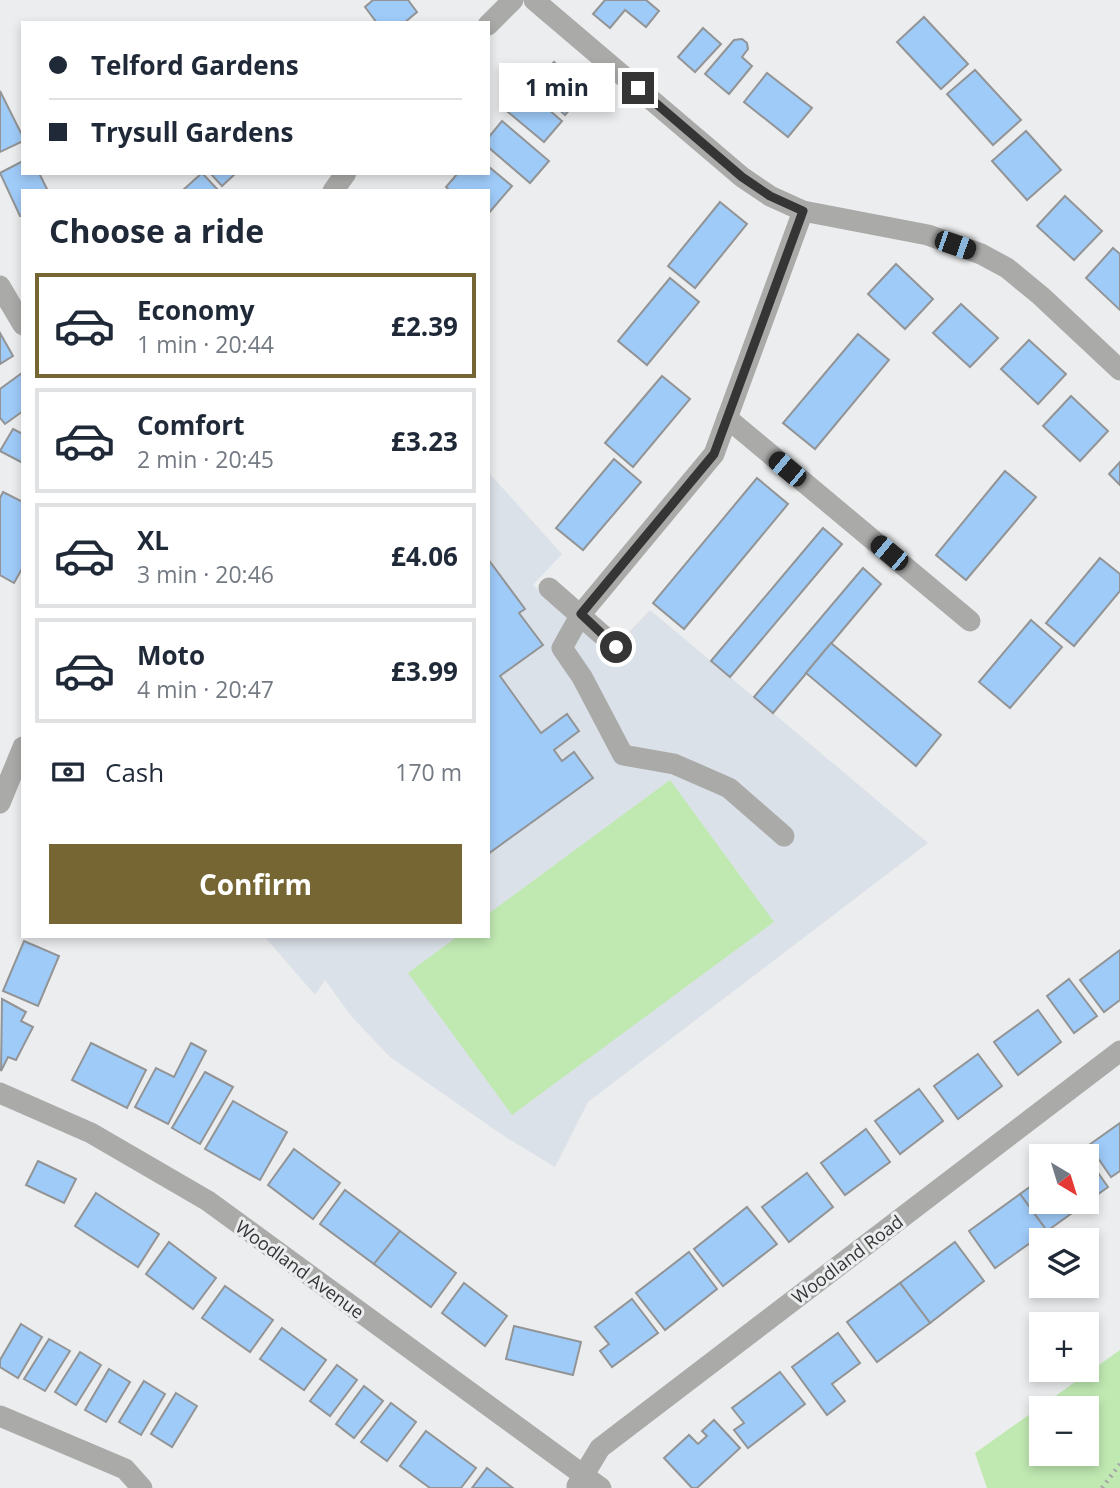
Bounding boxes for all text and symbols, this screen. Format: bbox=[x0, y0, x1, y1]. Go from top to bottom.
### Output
text: Telford Gardens bbox=[91, 47, 299, 83]
callout: 1 min bbox=[498, 64, 614, 112]
text: 1 min bbox=[525, 71, 589, 103]
route end bbox=[622, 72, 654, 104]
text: Trysull Gardens bbox=[91, 114, 293, 150]
text: Choose a ride bbox=[49, 209, 264, 252]
car bbox=[932, 228, 979, 262]
text: Economy bbox=[137, 292, 255, 328]
icon: car bbox=[53, 294, 116, 357]
text: £2.39 bbox=[391, 308, 458, 344]
text: 1 min · 20:44 bbox=[137, 328, 274, 360]
text: Comfort bbox=[137, 407, 244, 443]
icon: car bbox=[53, 409, 116, 472]
text: £3.23 bbox=[391, 423, 458, 459]
text: 2 min · 20:45 bbox=[137, 443, 274, 475]
car bbox=[765, 447, 810, 491]
text: XL bbox=[137, 522, 169, 558]
icon: car bbox=[53, 524, 116, 587]
car bbox=[867, 531, 912, 575]
text: £4.06 bbox=[391, 538, 458, 574]
text: 3 min · 20:46 bbox=[137, 558, 274, 590]
route start bbox=[600, 631, 632, 663]
text: Moto bbox=[137, 637, 205, 673]
icon: car bbox=[53, 639, 116, 702]
text: £3.99 bbox=[391, 653, 458, 689]
text: 4 min · 20:47 bbox=[137, 673, 274, 705]
icon: cash bbox=[49, 753, 87, 791]
text: Cash bbox=[105, 754, 164, 790]
text: 170 m bbox=[395, 756, 462, 788]
button: Confirm bbox=[49, 844, 462, 924]
north arrow bbox=[1029, 1144, 1099, 1214]
map controls bbox=[1029, 1144, 1099, 1466]
street label: Woodland Road bbox=[786, 1209, 908, 1309]
street label: Woodland Avenue bbox=[231, 1214, 369, 1324]
button: layers bbox=[1029, 1228, 1099, 1298]
button: + bbox=[1029, 1312, 1099, 1382]
button: − bbox=[1029, 1396, 1099, 1466]

